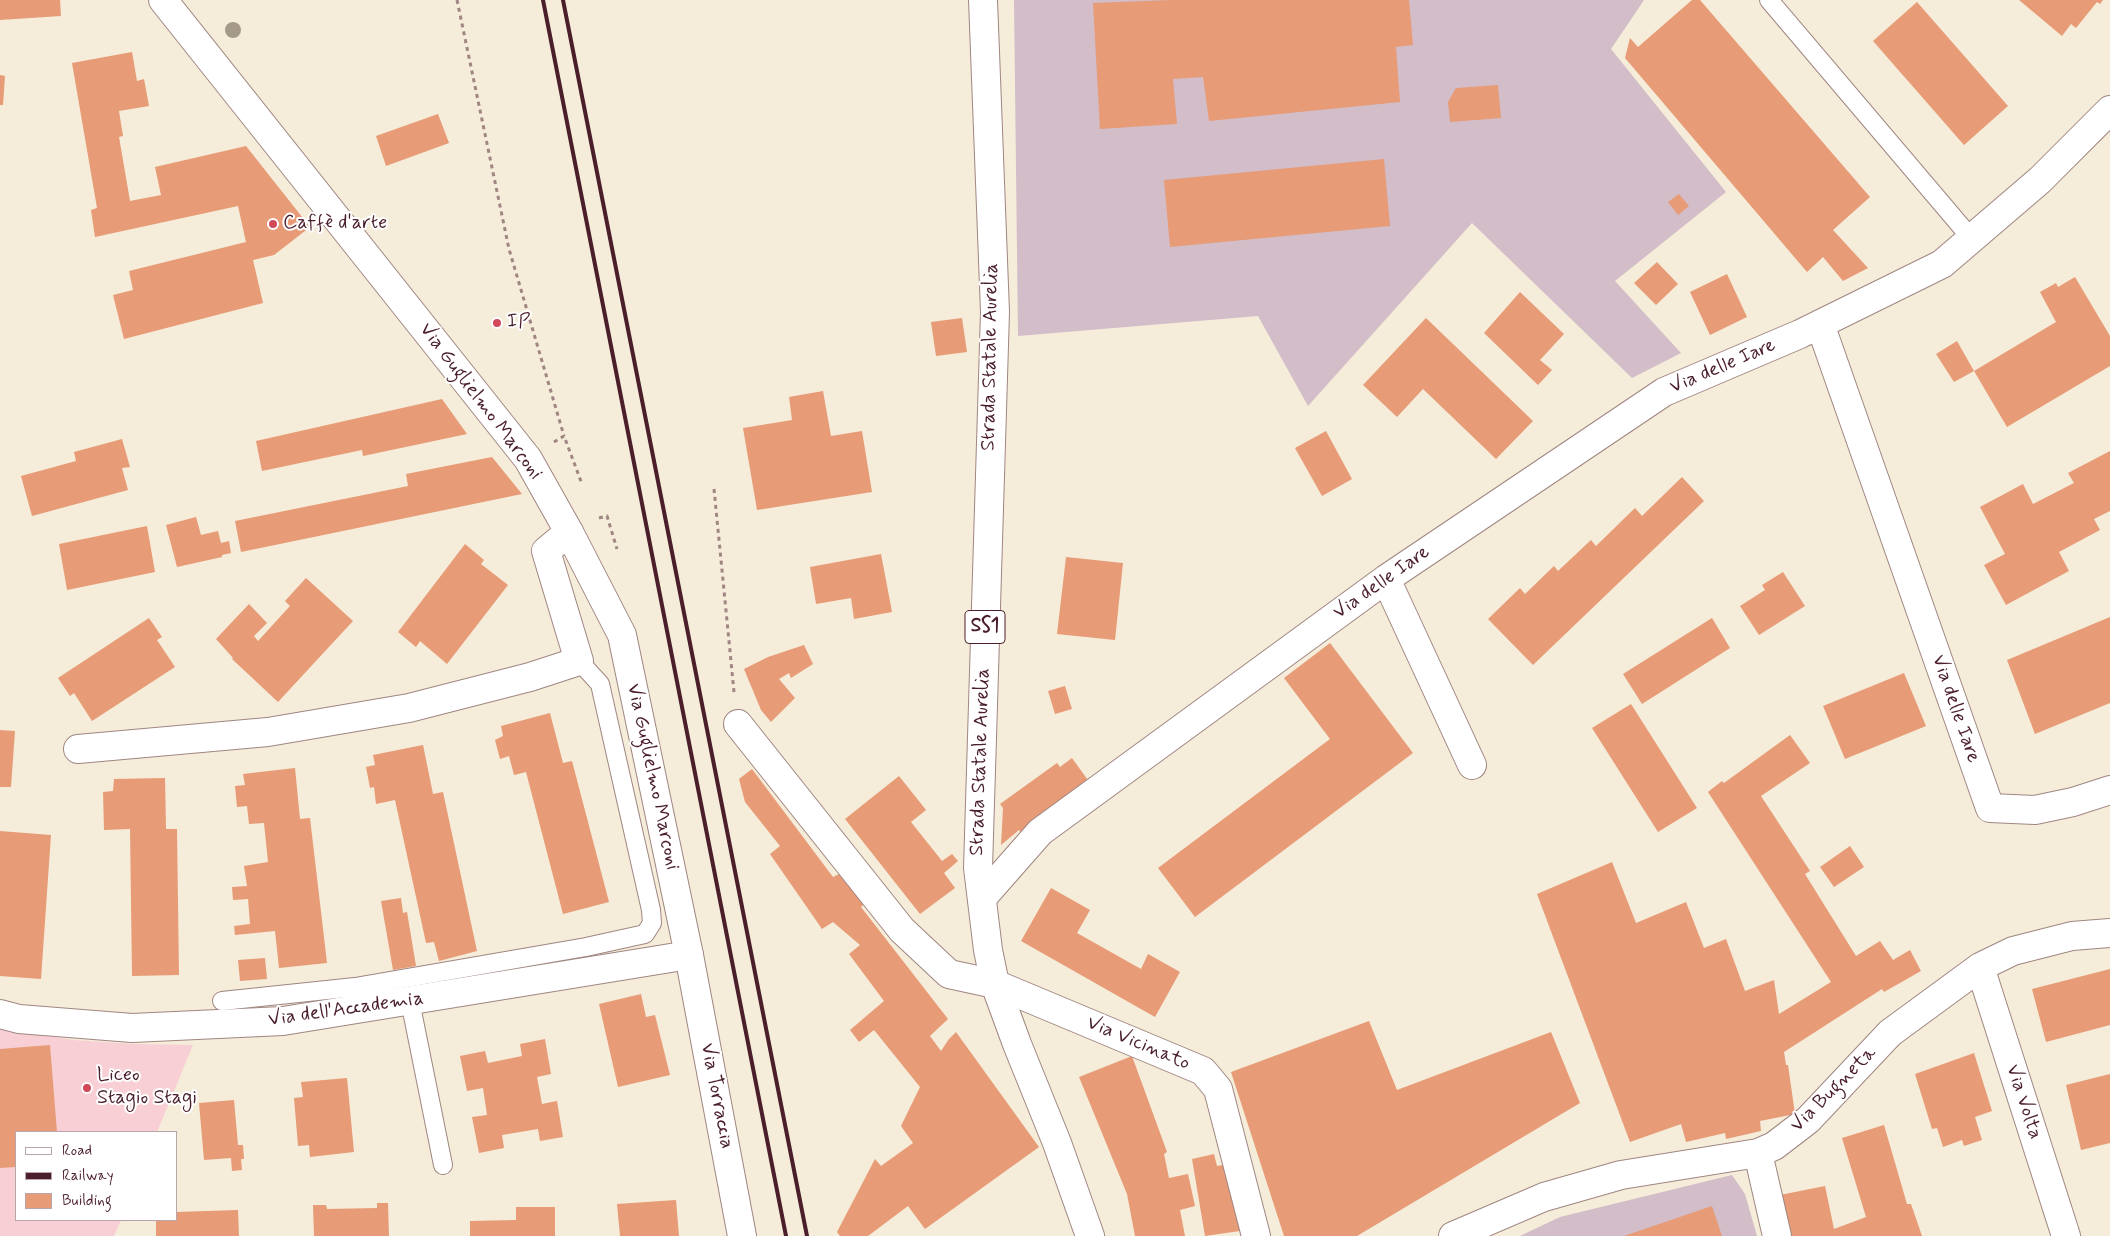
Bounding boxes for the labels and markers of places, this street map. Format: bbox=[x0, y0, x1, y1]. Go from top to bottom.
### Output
place label: Caffè d'arte bbox=[283, 212, 387, 236]
marker: Caffè d'arte bbox=[267, 218, 279, 230]
place label: IP bbox=[507, 311, 530, 335]
marker: IP bbox=[491, 317, 503, 329]
place label: Liceo Stagio Stagi bbox=[97, 1064, 197, 1111]
marker: Liceo Stagio Stagi bbox=[81, 1082, 93, 1094]

